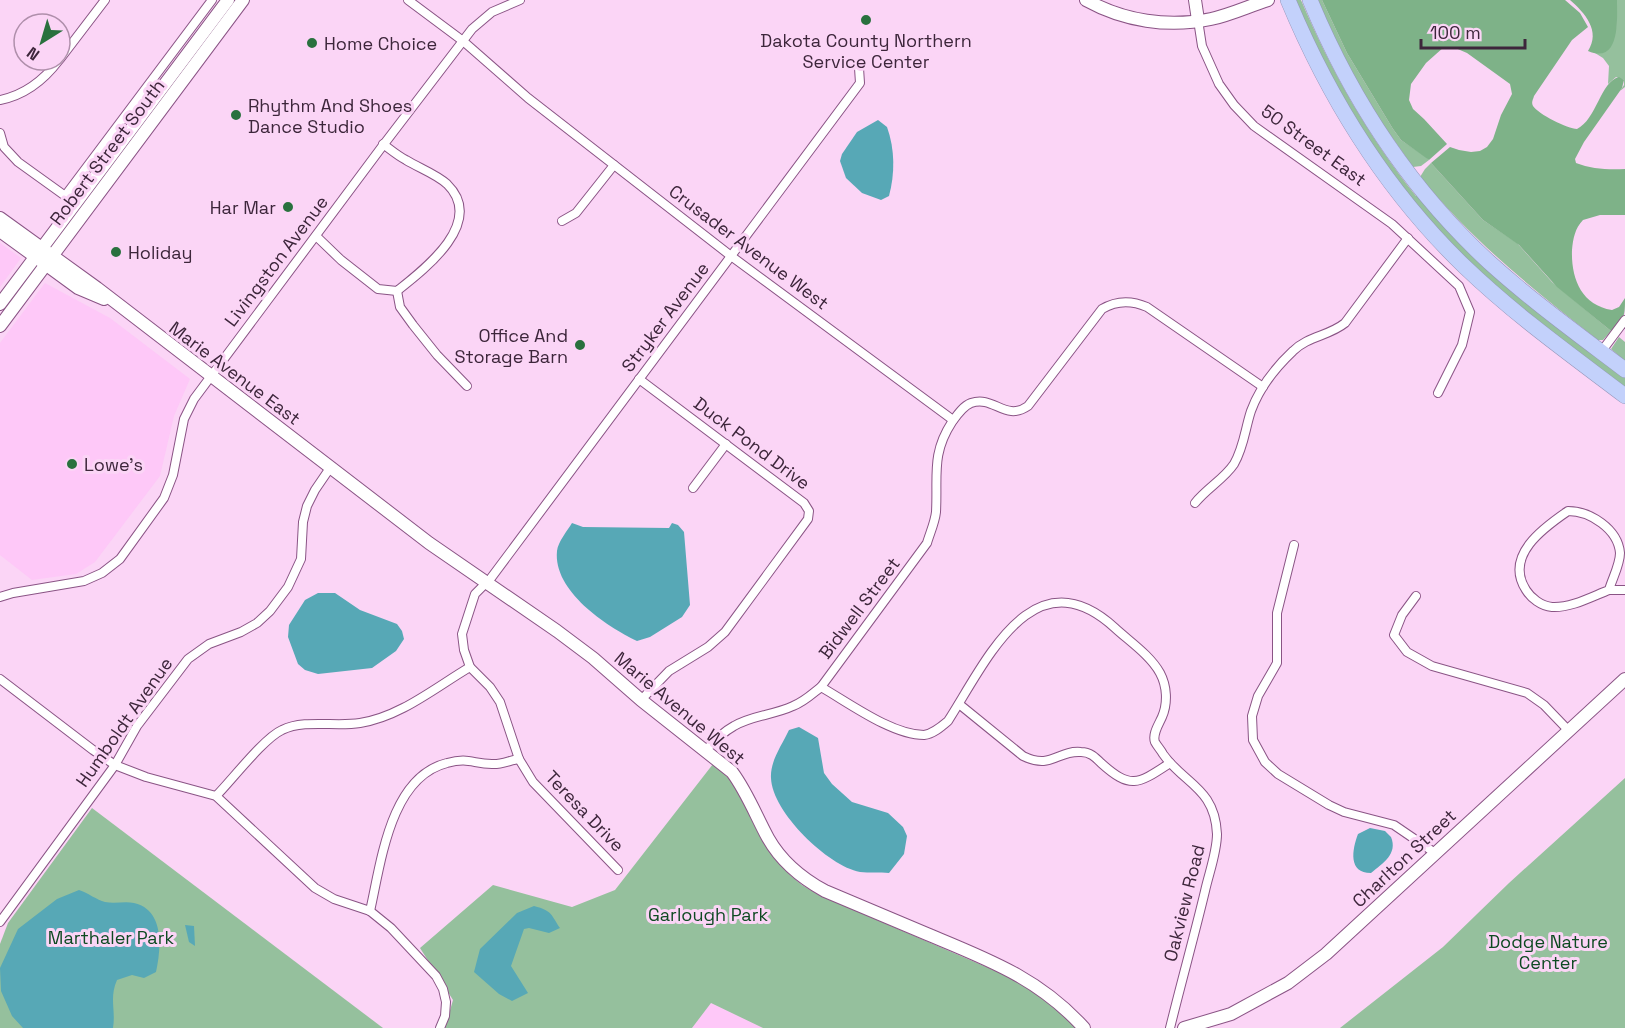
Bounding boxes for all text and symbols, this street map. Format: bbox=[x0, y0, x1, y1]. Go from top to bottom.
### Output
north arrow bbox=[12, 12, 72, 72]
scale bar bbox=[1421, 12, 1524, 50]
marker: Dakota County Northern Service Center bbox=[859, 13, 873, 27]
text: 100 m bbox=[1430, 21, 1481, 44]
place label: Dakota County Northern Service Center bbox=[760, 29, 972, 73]
place label: Home Choice bbox=[324, 32, 437, 55]
marker: Home Choice bbox=[305, 36, 319, 50]
text: N bbox=[23, 42, 44, 65]
street label: Robert Street South bbox=[45, 75, 169, 229]
place label: Rhythm And Shoes Dance Studio bbox=[248, 94, 412, 138]
street label: 50 Street East bbox=[1257, 99, 1371, 191]
marker: Rhythm And Shoes Dance Studio bbox=[229, 108, 243, 122]
street label: Crusader Avenue West bbox=[665, 179, 833, 315]
street label: Livingston Avenue bbox=[219, 191, 333, 331]
place label: Har Mar bbox=[210, 196, 276, 219]
marker: Har Mar bbox=[281, 200, 295, 214]
place label: Holiday bbox=[128, 241, 192, 264]
marker: Holiday bbox=[109, 245, 123, 259]
street label: Stryker Avenue bbox=[616, 257, 714, 377]
street label: Marie Avenue East bbox=[165, 316, 305, 430]
place label: Office And Storage Barn bbox=[454, 324, 568, 368]
marker: Office And Storage Barn bbox=[573, 338, 587, 352]
street label: Duck Pond Drive bbox=[689, 392, 815, 494]
place label: Lowe's bbox=[84, 453, 143, 476]
marker: Lowe's bbox=[65, 457, 79, 471]
street label: Bidwell Street bbox=[813, 553, 905, 663]
street label: Marie Avenue West bbox=[610, 646, 750, 770]
street label: Humboldt Avenue bbox=[71, 653, 177, 791]
street label: Teresa Drive bbox=[541, 766, 629, 856]
street label: Charlton Street bbox=[1347, 804, 1461, 912]
street label: Oakview Road bbox=[1158, 842, 1210, 964]
park label: Garlough Park bbox=[648, 903, 768, 926]
park label: Marthaler Park bbox=[48, 926, 174, 949]
park label: Dodge Nature Center bbox=[1488, 930, 1608, 974]

